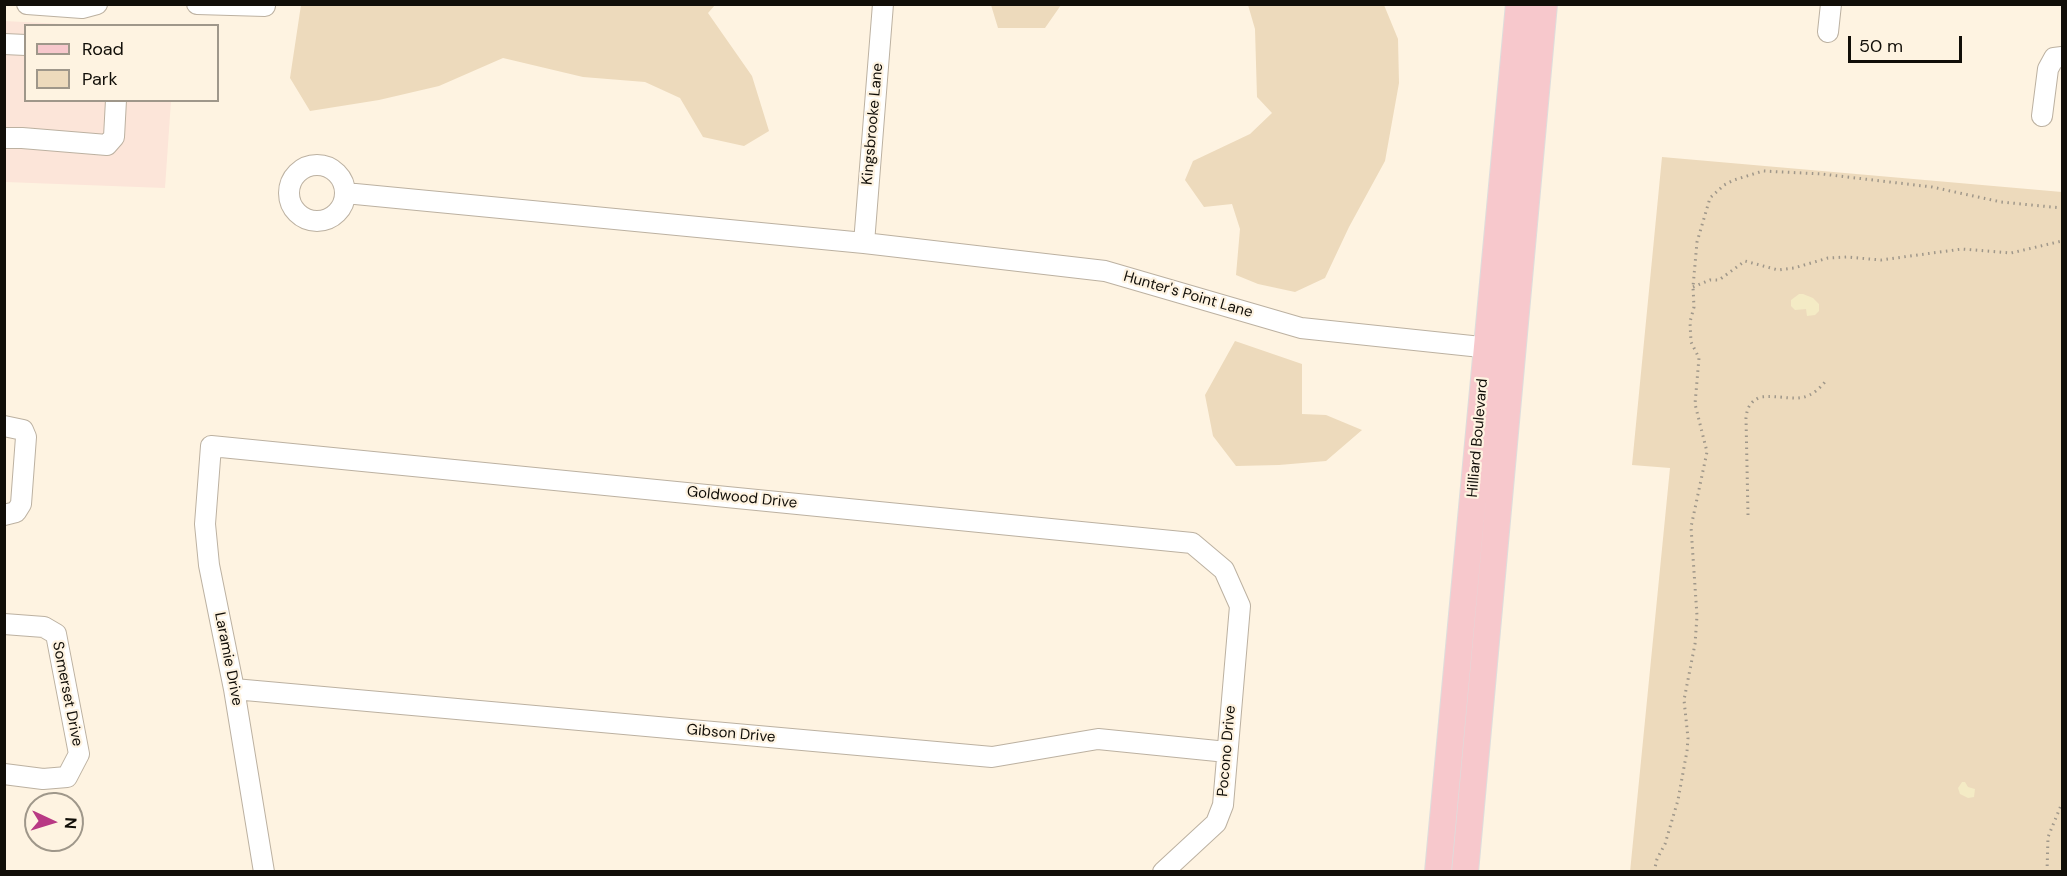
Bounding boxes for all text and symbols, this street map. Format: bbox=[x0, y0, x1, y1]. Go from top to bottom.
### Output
legend bbox=[24, 24, 219, 102]
scale bar bbox=[1851, 24, 1965, 62]
text: 50 m bbox=[1859, 34, 1903, 58]
text: Road bbox=[82, 37, 124, 61]
street label: Kingsbrooke Lane bbox=[859, 62, 887, 186]
text: Park bbox=[82, 67, 118, 91]
street label: Hunter's Point Lane bbox=[1121, 268, 1255, 322]
street label: Hilliard Boulevard bbox=[1464, 378, 1492, 498]
street label: Goldwood Drive bbox=[686, 483, 798, 513]
street label: Laramie Drive bbox=[210, 611, 246, 707]
street label: Somerset Drive bbox=[48, 640, 86, 748]
street label: Pocono Drive bbox=[1214, 705, 1240, 797]
street label: Gibson Drive bbox=[686, 721, 776, 747]
north arrow bbox=[24, 792, 84, 852]
text: N bbox=[60, 817, 81, 830]

